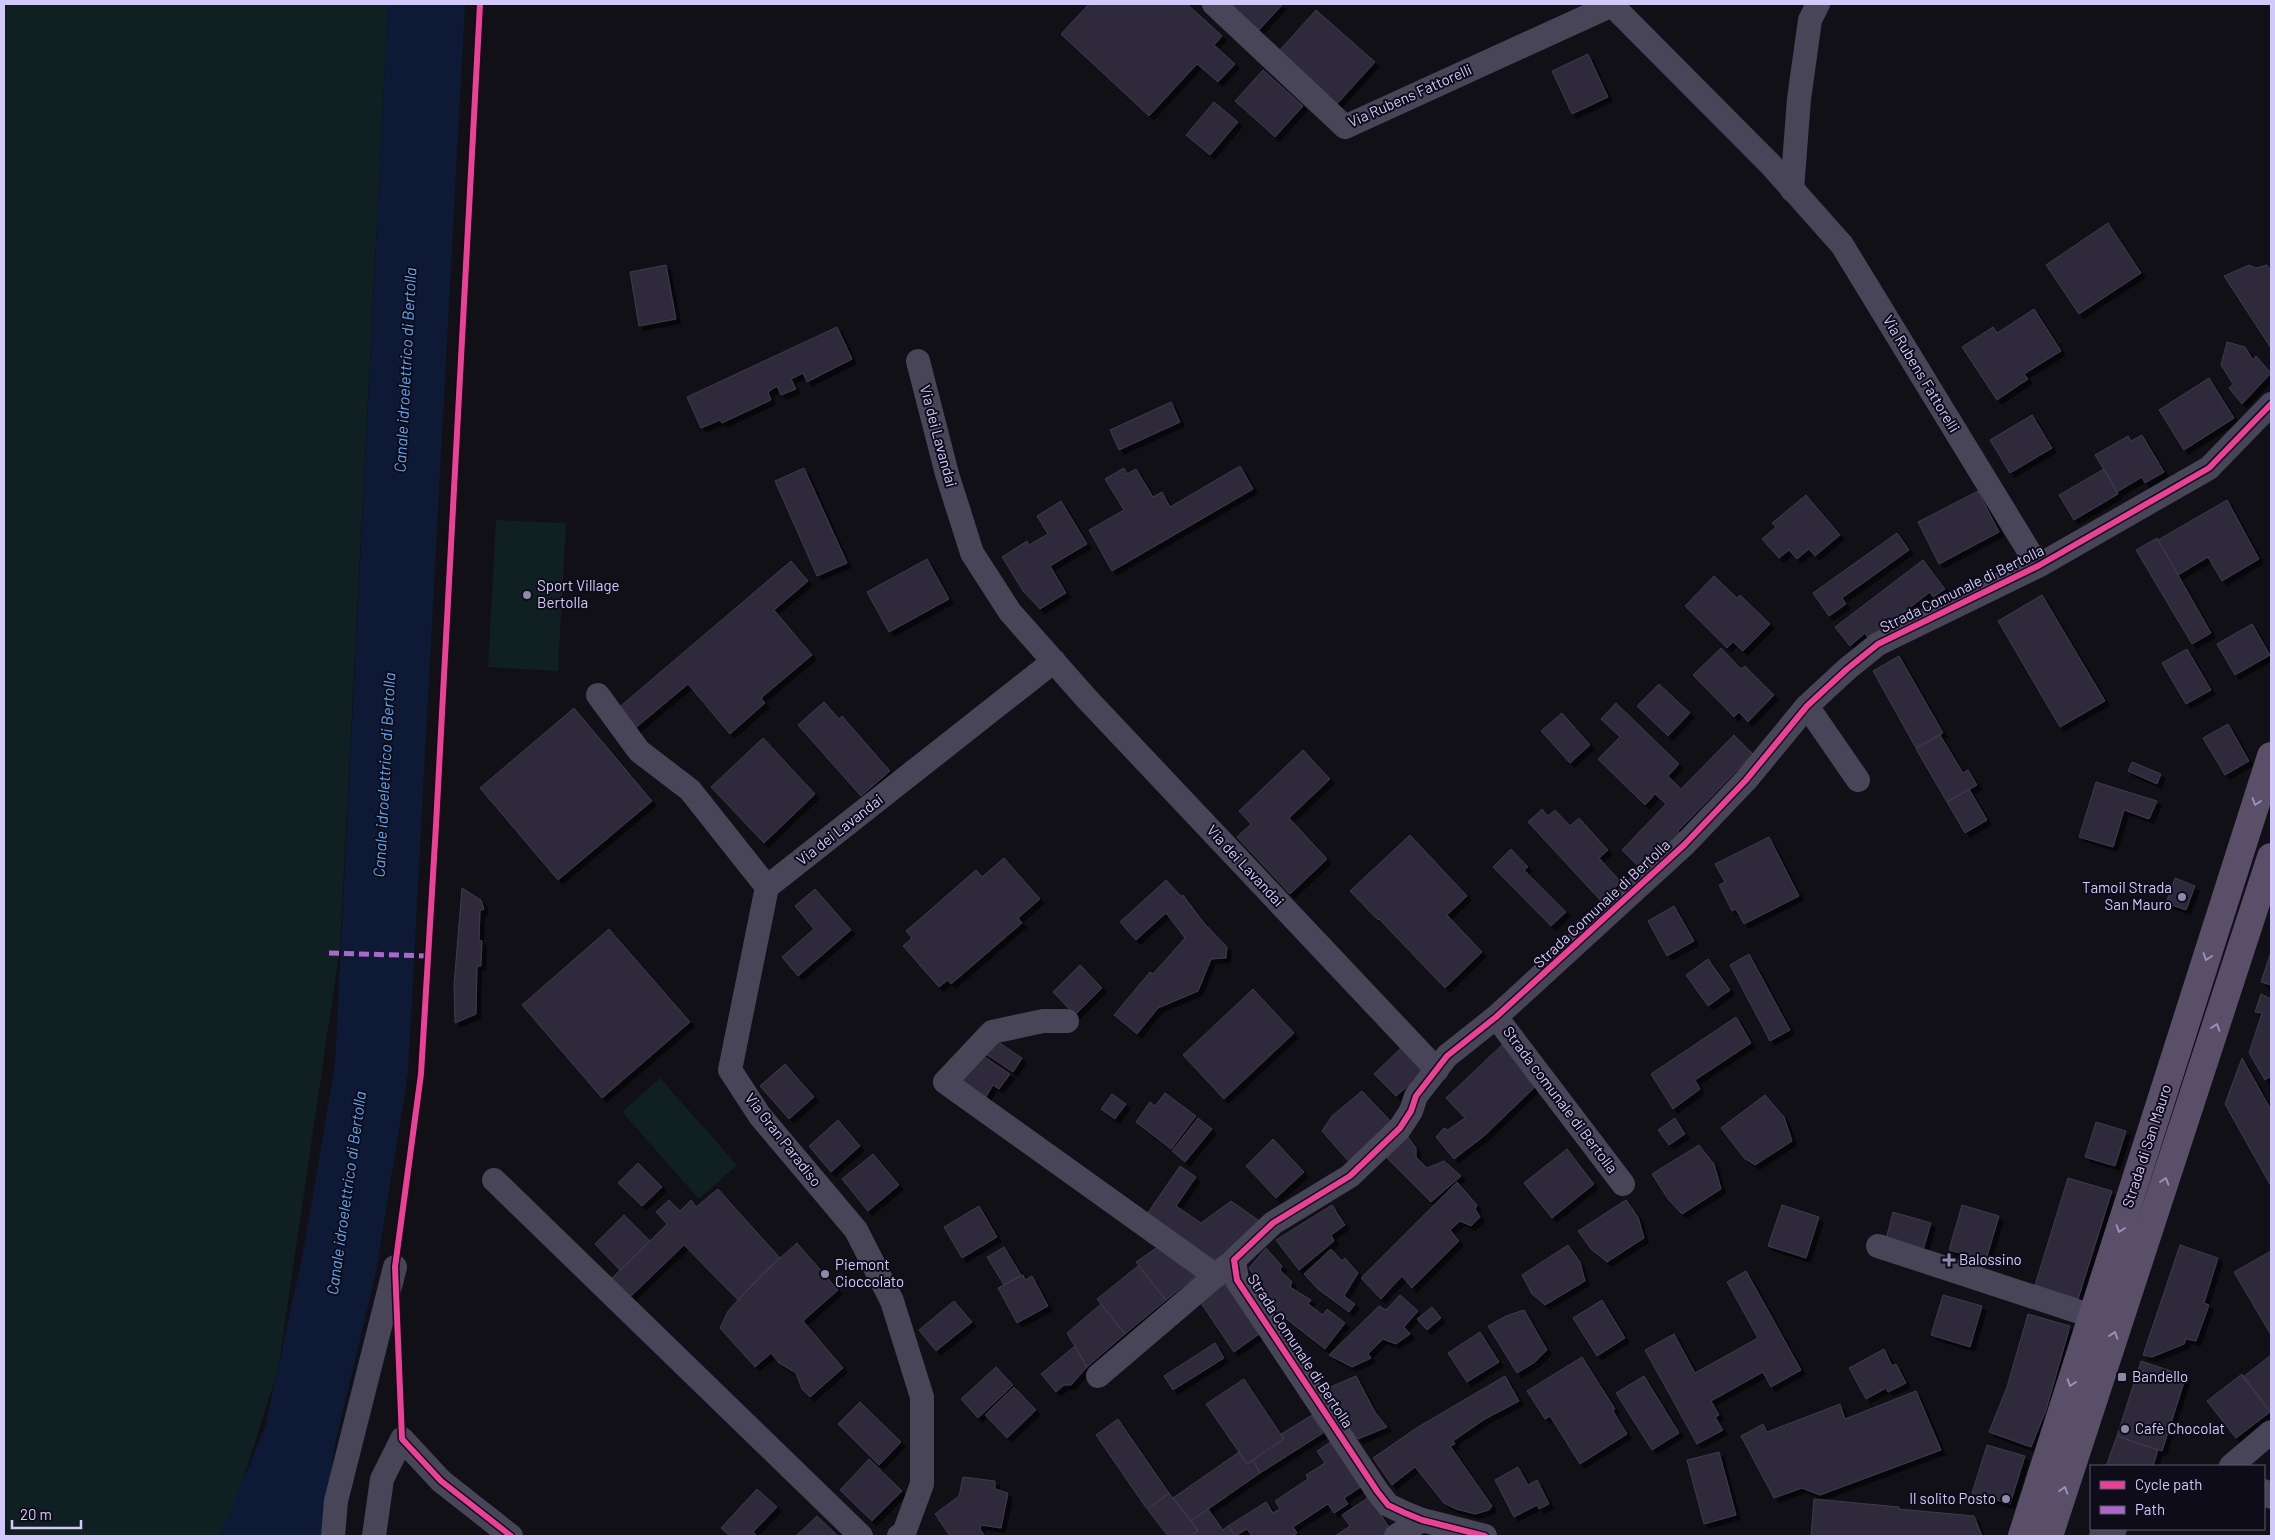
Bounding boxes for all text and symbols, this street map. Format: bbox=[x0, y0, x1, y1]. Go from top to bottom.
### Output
street label: Via Rubens Fattorelli bbox=[1345, 60, 1474, 130]
water label: Canale idroelettrico di Bertolla bbox=[390, 267, 419, 473]
street label: Via Rubens Fattorelli bbox=[1880, 312, 1964, 435]
street label: Via dei Lavandai bbox=[917, 383, 961, 489]
street label: Strada Comunale di Bertolla bbox=[1877, 541, 2046, 636]
place label: Sport Village Bertolla bbox=[537, 576, 620, 611]
marker: Sport Village Bertolla bbox=[521, 589, 533, 601]
water label: Canale idroelettrico di Bertolla bbox=[369, 672, 398, 878]
street label: Via dei Lavandai bbox=[793, 790, 886, 869]
one-way arrow bbox=[2252, 798, 2262, 806]
street label: Via dei Lavandai bbox=[1203, 821, 1288, 910]
street label: Strada Comunale di Bertolla bbox=[1529, 835, 1673, 971]
place label: Tamoil Strada San Mauro bbox=[2082, 878, 2172, 913]
marker: Tamoil Strada San Mauro bbox=[2176, 891, 2188, 903]
one-way arrow bbox=[2203, 952, 2213, 961]
street label: Strada comunale di Bertolla bbox=[1500, 1023, 1622, 1176]
one-way arrow bbox=[2210, 1023, 2220, 1031]
street label: Strada di San Mauro bbox=[2118, 1082, 2174, 1210]
street label: Via Gran Paradiso bbox=[742, 1089, 826, 1190]
water label: Canale idroelettrico di Bertolla bbox=[322, 1090, 369, 1296]
one-way arrow bbox=[2159, 1177, 2169, 1186]
one-way arrow bbox=[2116, 1224, 2126, 1232]
place label: Balossino bbox=[1959, 1250, 2022, 1268]
marker: Balossino bbox=[1943, 1254, 1955, 1266]
place label: Piemont Cioccolato bbox=[835, 1255, 904, 1290]
marker: Piemont Cioccolato bbox=[819, 1268, 831, 1280]
street label: Strada Comunale di Bertolla bbox=[1244, 1270, 1357, 1431]
one-way arrow bbox=[2109, 1332, 2119, 1340]
place label: Bandello bbox=[2132, 1367, 2188, 1385]
marker: Bandello bbox=[2116, 1371, 2128, 1383]
one-way arrow bbox=[2067, 1379, 2077, 1387]
place label: Cafè Chocolat bbox=[2135, 1419, 2225, 1437]
marker: Cafè Chocolat bbox=[2119, 1423, 2131, 1435]
legend bbox=[2090, 1465, 2265, 1530]
text: Cycle path bbox=[2135, 1475, 2202, 1493]
one-way arrow bbox=[2058, 1486, 2068, 1495]
place label: Il solito Posto bbox=[1909, 1489, 1996, 1507]
marker: Il solito Posto bbox=[2000, 1493, 2012, 1505]
scale bar bbox=[12, 1498, 81, 1530]
text: Path bbox=[2135, 1500, 2165, 1518]
text: 20 m bbox=[20, 1505, 52, 1523]

